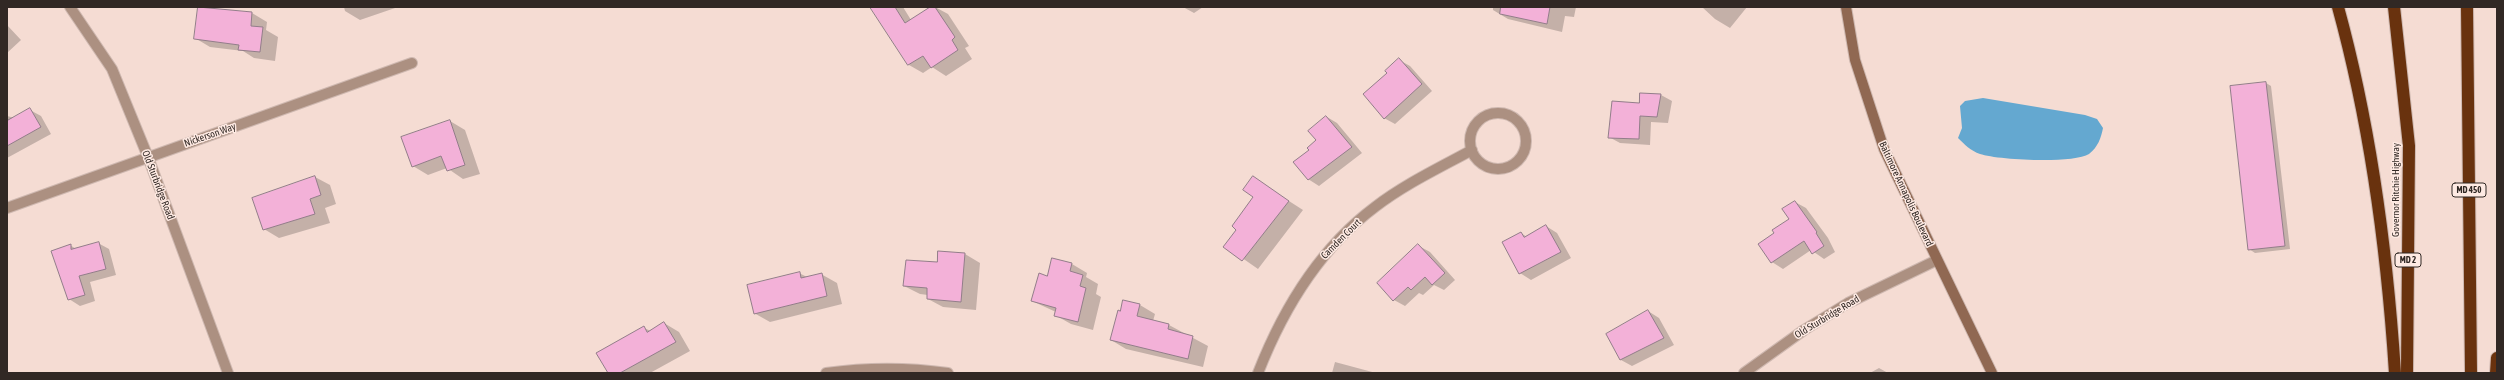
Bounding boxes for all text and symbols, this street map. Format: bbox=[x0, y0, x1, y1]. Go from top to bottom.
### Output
street label: Nickerson Way bbox=[183, 121, 237, 149]
street label: Baltimore Annapolis Boulevard bbox=[1876, 140, 1936, 248]
street label: Governor Ritchie Highway bbox=[2390, 143, 2402, 237]
street label: Old Sturbridge Road bbox=[139, 149, 177, 221]
road number: MD 450 bbox=[2452, 183, 2486, 197]
street label: Camden Court bbox=[1319, 217, 1363, 261]
road number: MD 2 bbox=[2395, 253, 2421, 267]
street label: Old Sturbridge Road bbox=[1793, 293, 1861, 341]

